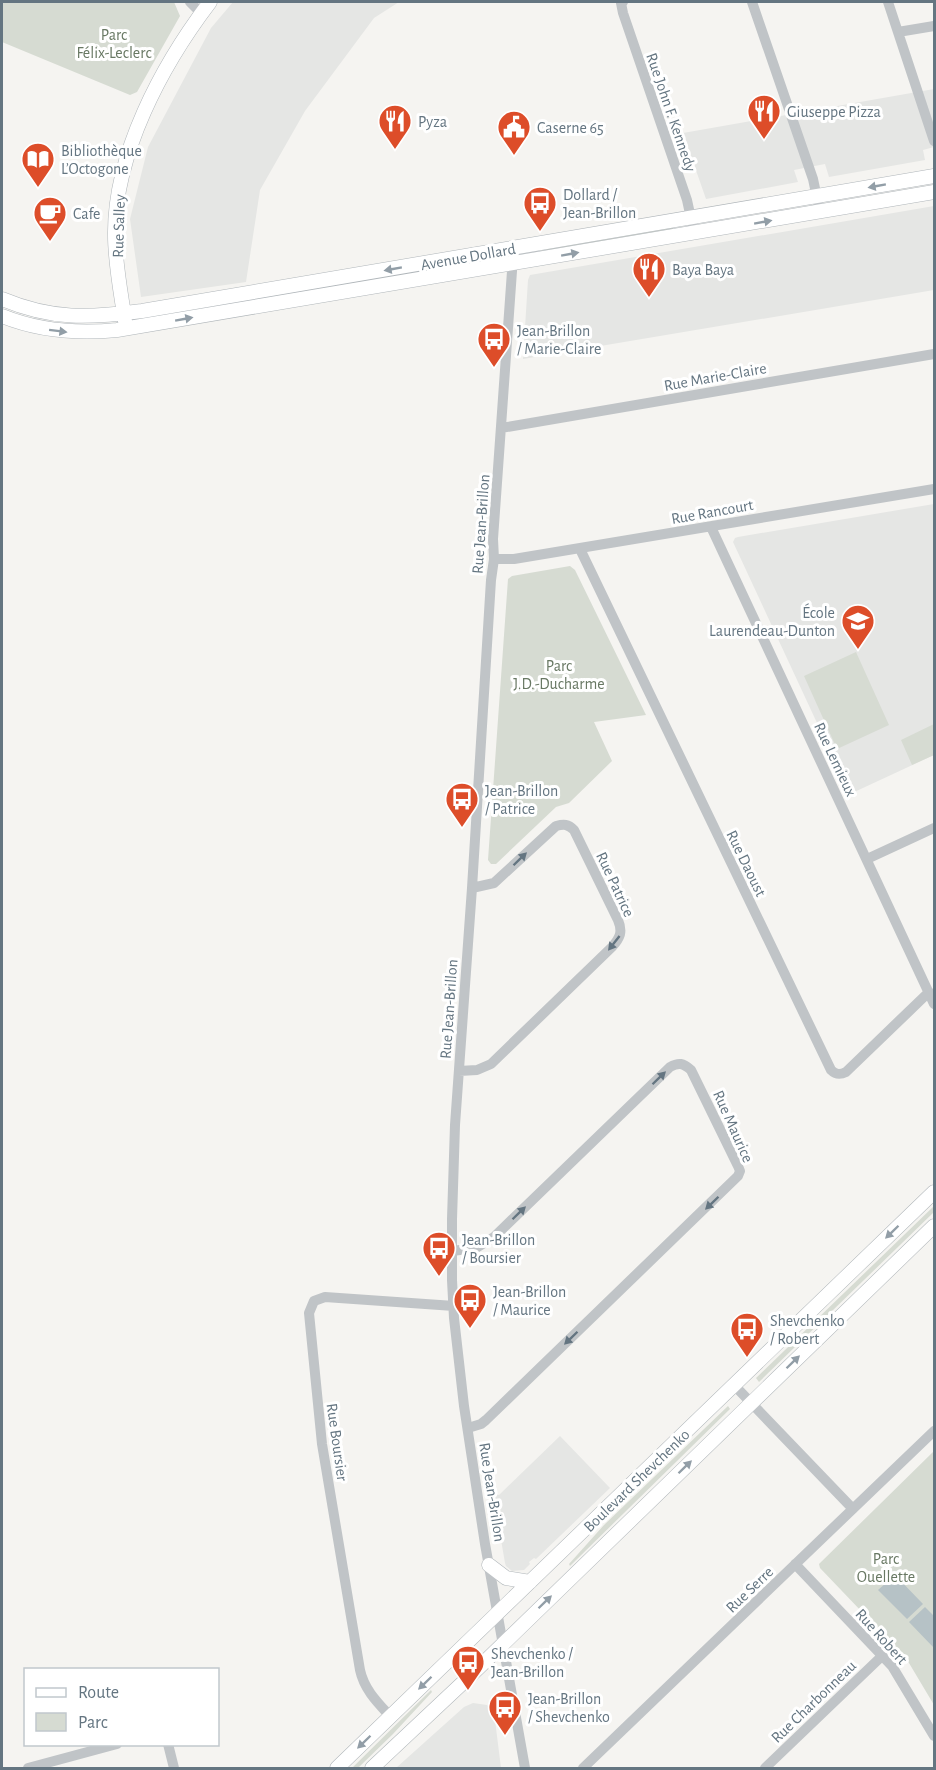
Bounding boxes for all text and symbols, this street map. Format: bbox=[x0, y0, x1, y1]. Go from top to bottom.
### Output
park label: Parc Félix-Leclerc bbox=[76, 27, 152, 61]
street label: Rue John F. Kennedy bbox=[642, 51, 699, 174]
restaurant icon: Giuseppe Pizza bbox=[746, 93, 782, 140]
restaurant icon: Pyza bbox=[377, 103, 413, 150]
place label: Giuseppe Pizza bbox=[787, 104, 881, 120]
public building icon: Caserne 65 bbox=[496, 109, 532, 156]
place label: Pyza bbox=[418, 114, 447, 131]
place label: Caserne 65 bbox=[537, 120, 604, 136]
library icon: Bibliothèque L’Octogone bbox=[20, 141, 56, 188]
place label: Bibliothèque L’Octogone bbox=[61, 143, 142, 177]
one-way arrow bbox=[867, 181, 886, 190]
bus stop icon: Dollard / Jean-Brillon bbox=[522, 185, 558, 232]
place label: Dollard / Jean-Brillon bbox=[563, 187, 636, 221]
street label: Rue Salley bbox=[110, 194, 129, 258]
cafe icon: Cafe bbox=[32, 195, 68, 242]
place label: Cafe bbox=[73, 206, 101, 222]
one-way arrow bbox=[753, 217, 772, 226]
street label: Avenue Dollard bbox=[419, 241, 517, 273]
one-way arrow bbox=[561, 249, 580, 258]
restaurant icon: Baya Baya bbox=[631, 251, 667, 298]
place label: Baya Baya bbox=[672, 262, 734, 279]
one-way arrow bbox=[383, 264, 402, 273]
one-way arrow bbox=[175, 314, 194, 323]
bus stop icon: Jean-Brillon / Marie-Claire bbox=[476, 321, 512, 368]
place label: Jean-Brillon / Marie-Claire bbox=[517, 323, 601, 357]
one-way arrow bbox=[49, 326, 68, 335]
street label: Rue Marie-Claire bbox=[663, 360, 768, 394]
street label: Rue Jean-Brillon bbox=[470, 474, 492, 574]
street label: Rue Rancourt bbox=[670, 497, 754, 527]
place label: École Laurendeau-Dunton bbox=[709, 603, 835, 639]
school or university icon: École Laurendeau-Dunton bbox=[840, 603, 876, 650]
park label: Parc J.D.-Ducharme bbox=[513, 658, 605, 692]
street label: Rue Lemieux bbox=[811, 720, 859, 799]
bus stop icon: Jean-Brillon / Patrice bbox=[444, 781, 480, 828]
place label: Jean-Brillon / Patrice bbox=[485, 783, 558, 817]
street label: Rue Daoust bbox=[723, 828, 769, 899]
street label: Rue Patrice bbox=[593, 849, 637, 919]
one-way arrow bbox=[513, 852, 528, 866]
one-way arrow bbox=[608, 935, 621, 951]
street label: Rue Jean-Brillon bbox=[438, 959, 460, 1059]
one-way arrow bbox=[651, 1071, 665, 1085]
street label: Rue Maurice bbox=[710, 1088, 756, 1165]
one-way arrow bbox=[705, 1196, 720, 1210]
one-way arrow bbox=[511, 1207, 525, 1221]
one-way arrow bbox=[886, 1225, 900, 1239]
bus stop icon: Jean-Brillon / Boursier bbox=[421, 1230, 457, 1277]
place label: Jean-Brillon / Boursier bbox=[462, 1232, 535, 1266]
bus stop icon: Jean-Brillon / Maurice bbox=[452, 1282, 488, 1329]
place label: Jean-Brillon / Maurice bbox=[493, 1284, 566, 1318]
bus stop icon: Shevchenko / Robert bbox=[729, 1311, 765, 1358]
place label: Shevchenko / Robert bbox=[770, 1313, 845, 1347]
one-way arrow bbox=[565, 1330, 579, 1344]
one-way arrow bbox=[786, 1356, 800, 1370]
street label: Rue Boursier bbox=[324, 1402, 351, 1483]
street label: Boulevard Shevchenko bbox=[581, 1426, 693, 1535]
street label: Rue Jean-Brillon bbox=[476, 1442, 508, 1543]
one-way arrow bbox=[678, 1460, 693, 1474]
park label: Parc Ouellette bbox=[857, 1551, 915, 1585]
street label: Rue Serre bbox=[723, 1563, 776, 1616]
one-way arrow bbox=[537, 1595, 552, 1609]
street label: Rue Robert bbox=[852, 1606, 910, 1668]
bus stop icon: Shevchenko / Jean-Brillon bbox=[450, 1644, 486, 1691]
place label: Shevchenko / Jean-Brillon bbox=[491, 1646, 573, 1680]
street label: Rue Charbonneau bbox=[768, 1657, 859, 1746]
legend bbox=[24, 1668, 219, 1746]
one-way arrow bbox=[418, 1676, 432, 1690]
text: Route bbox=[78, 1684, 119, 1702]
bus stop icon: Jean-Brillon / Shevchenko bbox=[487, 1689, 523, 1736]
place label: Jean-Brillon / Shevchenko bbox=[528, 1691, 610, 1725]
text: Parc bbox=[78, 1714, 108, 1732]
one-way arrow bbox=[357, 1735, 371, 1749]

